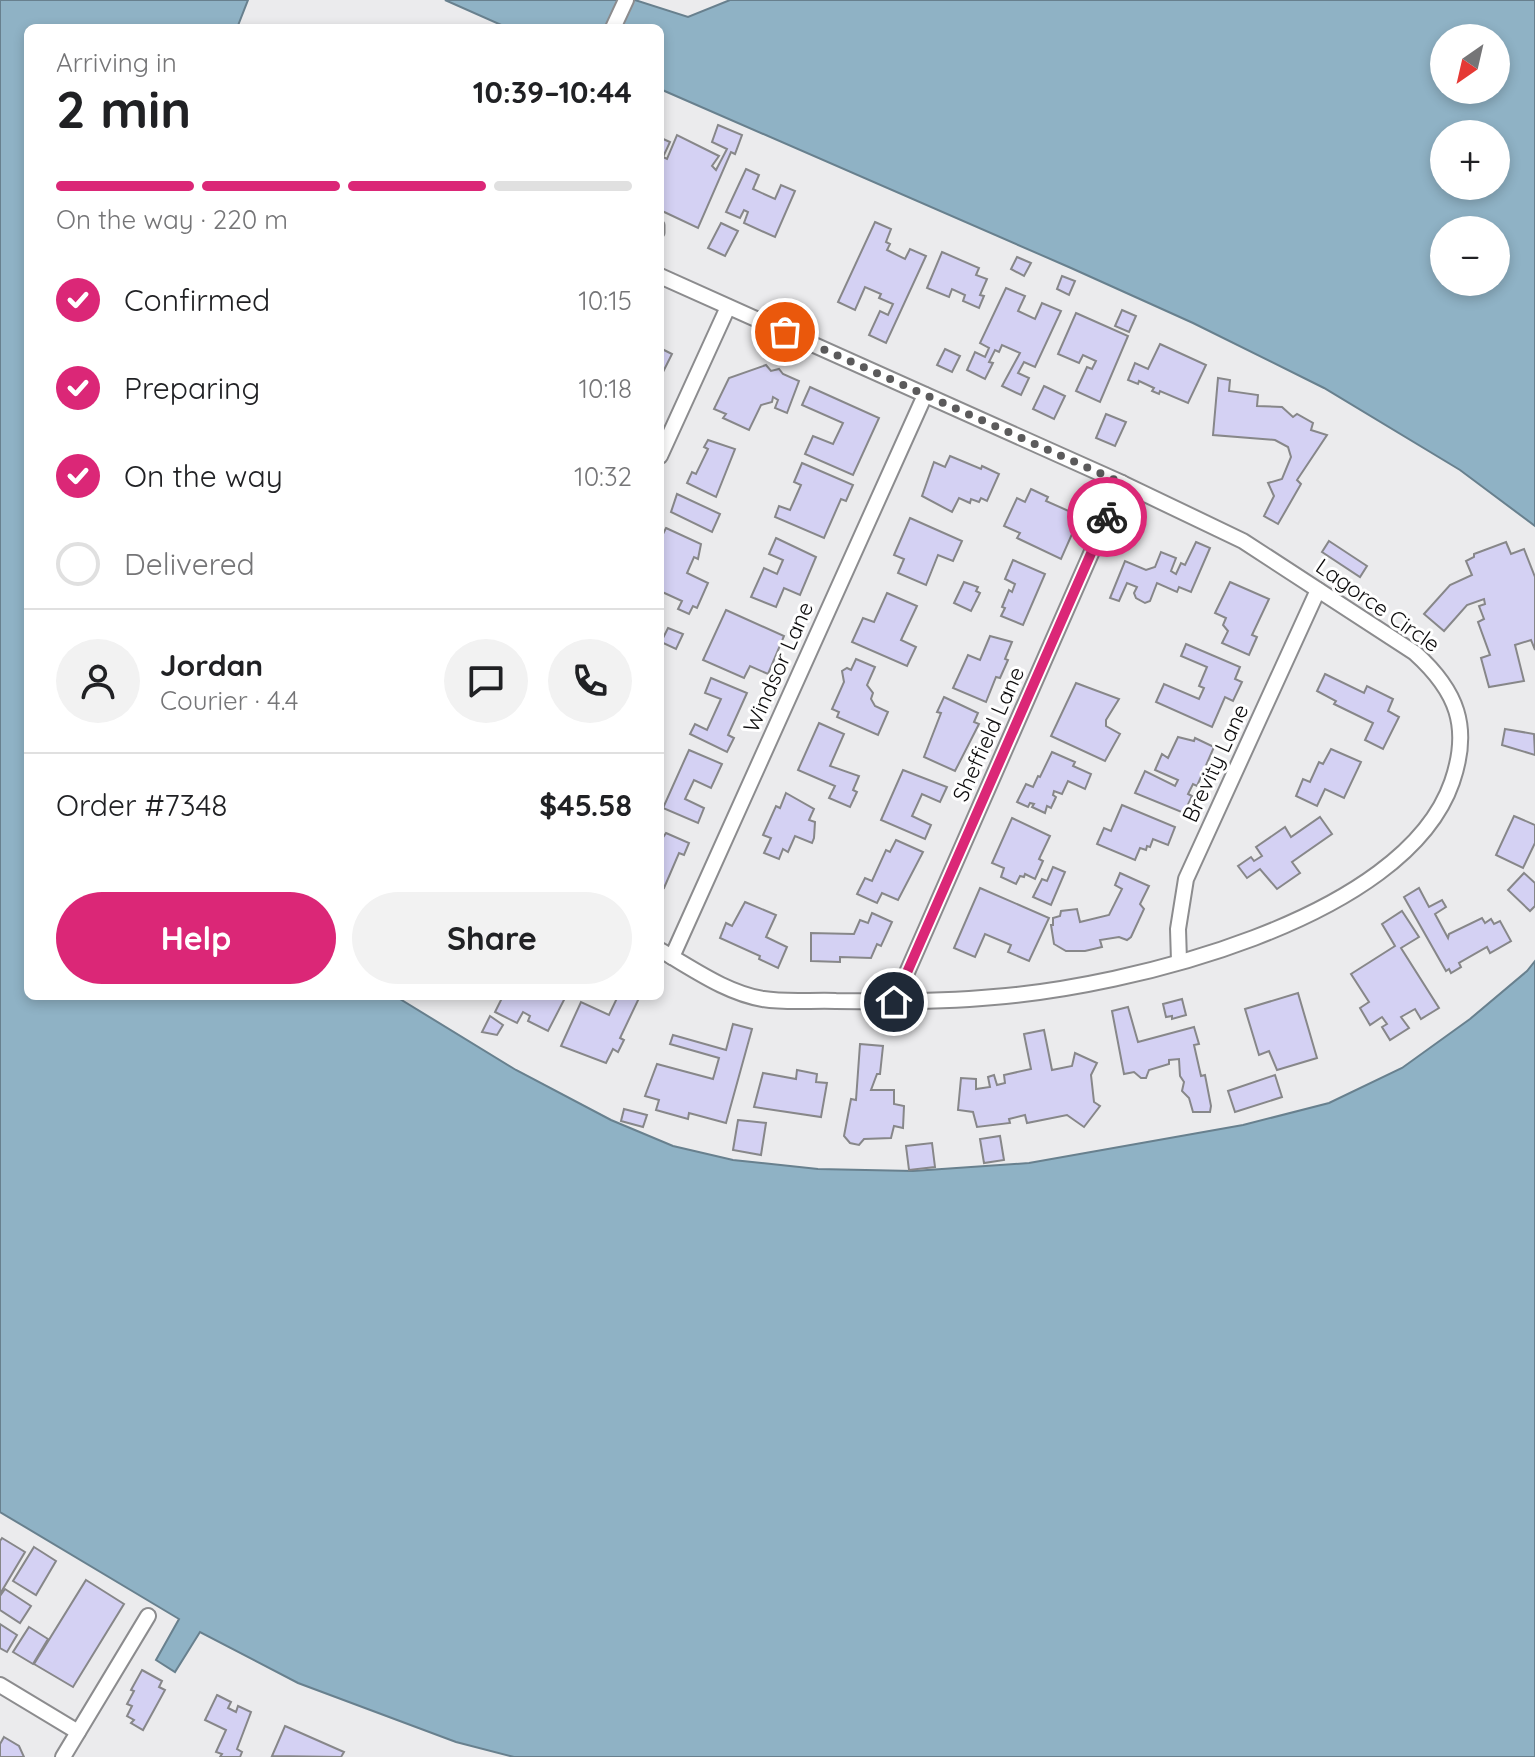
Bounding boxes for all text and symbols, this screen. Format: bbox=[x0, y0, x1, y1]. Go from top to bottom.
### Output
north arrow bbox=[1430, 24, 1510, 104]
map controls bbox=[1430, 24, 1510, 296]
text: Arriving in bbox=[56, 46, 177, 79]
text: 10:39–10:44 bbox=[473, 73, 632, 111]
text: 2 min bbox=[56, 76, 191, 141]
button: + bbox=[1430, 120, 1510, 200]
text: On the way · 220 m bbox=[56, 203, 288, 236]
button: − bbox=[1430, 216, 1510, 296]
icon: check bbox=[56, 278, 100, 322]
text: Confirmed bbox=[124, 281, 270, 319]
text: 10:15 bbox=[578, 284, 632, 317]
pin bbox=[751, 298, 819, 366]
icon: bag bbox=[763, 310, 807, 354]
icon: check bbox=[56, 366, 100, 410]
text: Preparing bbox=[124, 369, 260, 407]
text: 10:18 bbox=[578, 372, 632, 405]
icon: check bbox=[56, 454, 100, 498]
text: On the way bbox=[124, 457, 283, 495]
text: 10:32 bbox=[574, 460, 632, 493]
courier bbox=[1067, 477, 1147, 557]
icon: bike bbox=[1085, 495, 1129, 539]
text: Delivered bbox=[124, 545, 255, 583]
street label: Lagorce Circle bbox=[1311, 552, 1445, 658]
street label: Windsor Lane bbox=[737, 597, 819, 737]
button: person bbox=[56, 639, 140, 723]
button: chat bbox=[444, 639, 528, 723]
button: phone bbox=[548, 639, 632, 723]
text: Jordan bbox=[160, 646, 263, 684]
street label: Sheffield Lane bbox=[946, 662, 1030, 806]
text: Courier · 4.4 bbox=[160, 684, 298, 717]
street label: Brevity Lane bbox=[1175, 699, 1255, 827]
text: Order #7348 bbox=[56, 786, 227, 824]
text: $45.58 bbox=[539, 786, 632, 824]
button: Help bbox=[56, 892, 336, 984]
button: Share bbox=[352, 892, 632, 984]
pin bbox=[860, 968, 928, 1036]
icon: home bbox=[872, 980, 916, 1024]

